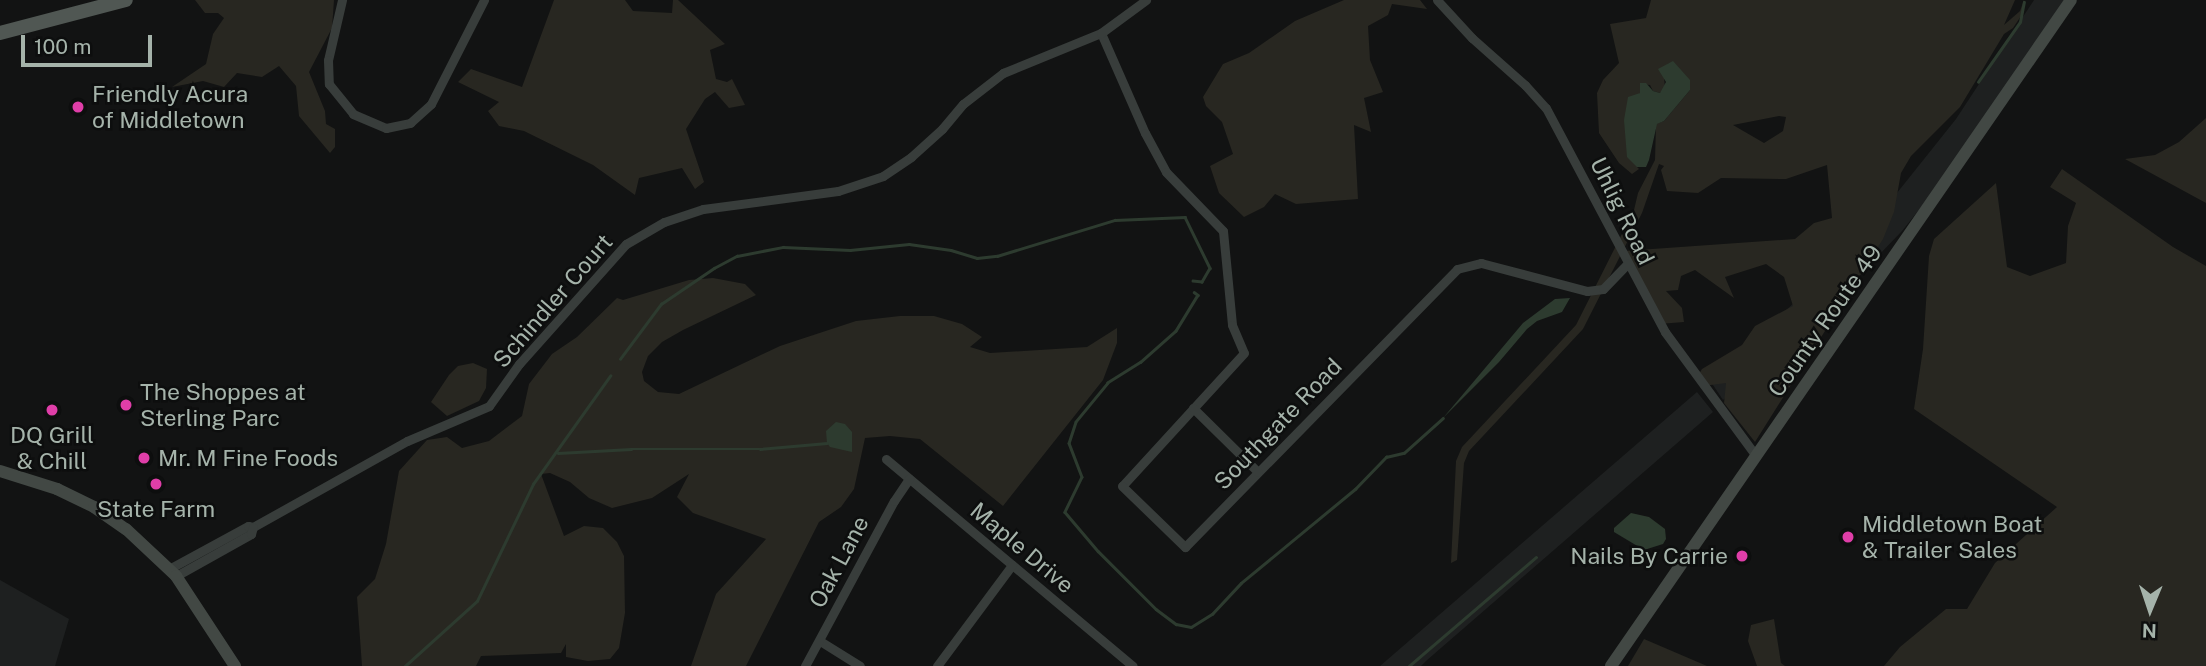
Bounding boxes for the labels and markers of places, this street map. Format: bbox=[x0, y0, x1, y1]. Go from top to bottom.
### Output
place label: Friendly Acura of Middletown bbox=[92, 80, 248, 134]
marker: Friendly Acura of Middletown bbox=[70, 99, 86, 115]
place label: The Shoppes at Sterling Parc bbox=[140, 378, 306, 432]
marker: The Shoppes at Sterling Parc bbox=[118, 397, 134, 413]
marker: DQ Grill & Chill bbox=[44, 402, 60, 418]
place label: DQ Grill & Chill bbox=[10, 421, 94, 475]
place label: Mr. M Fine Foods bbox=[158, 444, 338, 472]
marker: Mr. M Fine Foods bbox=[136, 450, 152, 466]
marker: State Farm bbox=[148, 476, 164, 492]
place label: State Farm bbox=[97, 495, 215, 523]
place label: Middletown Boat & Trailer Sales bbox=[1862, 510, 2042, 564]
marker: Middletown Boat & Trailer Sales bbox=[1840, 529, 1856, 545]
place label: Nails By Carrie bbox=[1570, 542, 1728, 570]
marker: Nails By Carrie bbox=[1734, 548, 1750, 564]

